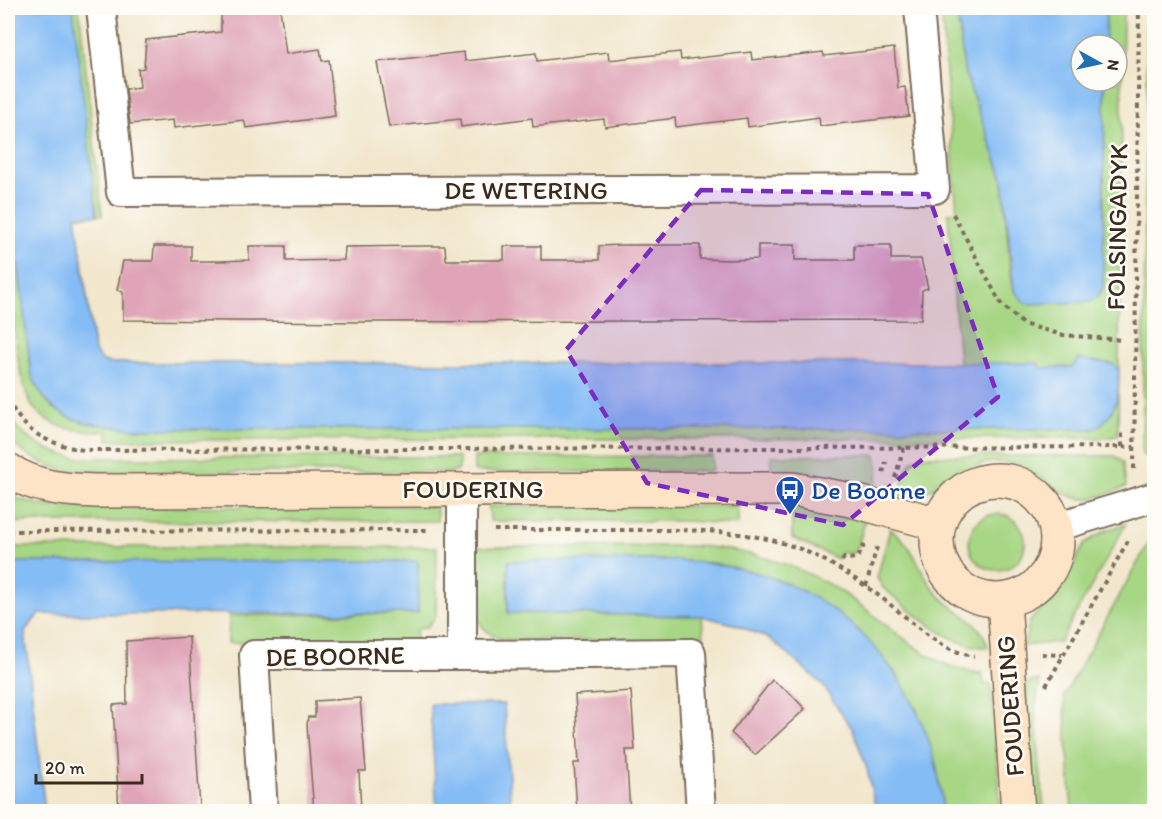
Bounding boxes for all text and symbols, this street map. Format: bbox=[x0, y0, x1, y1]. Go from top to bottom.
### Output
north arrow bbox=[1069, 33, 1129, 93]
text: N bbox=[1103, 58, 1124, 72]
street label: FOLSINGADYK bbox=[1100, 143, 1134, 311]
street label: DE WETERING bbox=[444, 174, 608, 206]
street label: FOUDERING bbox=[402, 473, 544, 505]
bus stop icon: De Boorne bbox=[774, 474, 806, 516]
place label: De Boorne bbox=[811, 474, 926, 506]
street label: FOUDERING bbox=[989, 634, 1031, 778]
street label: DE BOORNE bbox=[265, 639, 405, 673]
scale bar bbox=[36, 747, 142, 785]
text: 20 m bbox=[45, 757, 85, 779]

